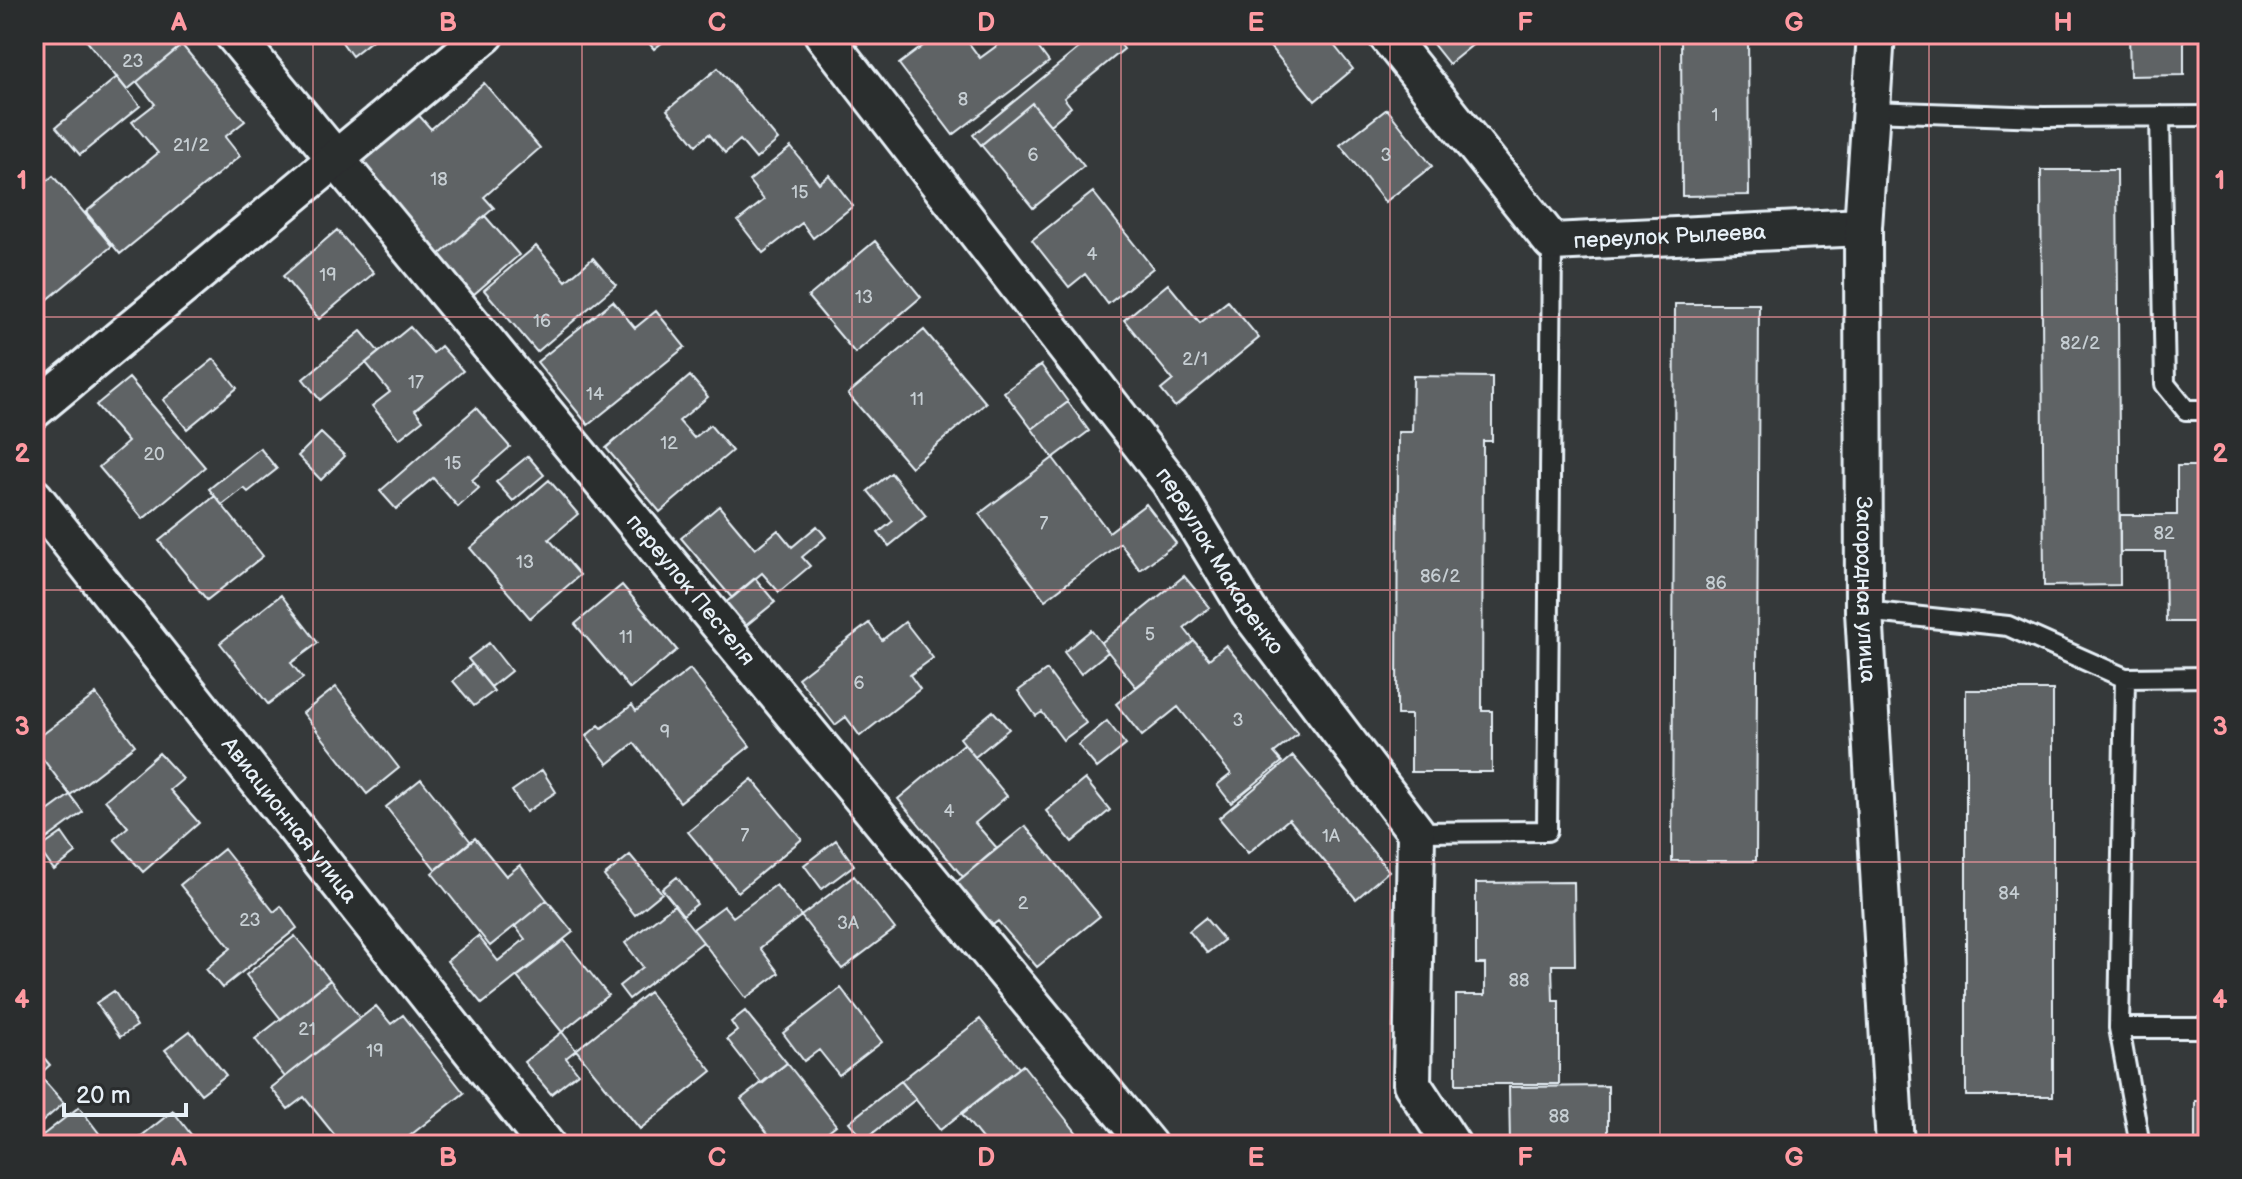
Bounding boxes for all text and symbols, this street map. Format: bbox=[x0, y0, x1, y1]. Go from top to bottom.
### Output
text: A bbox=[170, 8, 187, 39]
text: B bbox=[439, 8, 457, 39]
text: C bbox=[708, 8, 726, 39]
text: D bbox=[977, 8, 995, 39]
text: E bbox=[1248, 8, 1265, 39]
text: F bbox=[1517, 8, 1533, 39]
text: G bbox=[1784, 8, 1804, 39]
text: H bbox=[2053, 8, 2073, 39]
house number: 23 bbox=[122, 51, 144, 72]
house number: 8 bbox=[958, 89, 968, 110]
house number: 1 bbox=[1712, 105, 1718, 126]
house number: 21/2 bbox=[173, 135, 209, 156]
house number: 6 bbox=[1028, 145, 1039, 166]
house number: 3 bbox=[1380, 145, 1392, 166]
text: 1 bbox=[17, 166, 27, 197]
text: 1 bbox=[2215, 166, 2225, 197]
house number: 18 bbox=[430, 169, 448, 190]
house number: 15 bbox=[791, 182, 809, 203]
street label: переулок Рылеева bbox=[1573, 218, 1767, 254]
house number: 4 bbox=[1087, 244, 1098, 265]
house number: 19 bbox=[319, 265, 337, 286]
house number: 13 bbox=[855, 287, 873, 308]
house number: 16 bbox=[533, 311, 551, 332]
house number: 82/2 bbox=[2060, 333, 2100, 354]
house number: 2/1 bbox=[1182, 349, 1208, 370]
house number: 17 bbox=[408, 372, 424, 393]
house number: 14 bbox=[586, 384, 604, 405]
house number: 11 bbox=[910, 389, 924, 410]
house number: 12 bbox=[660, 433, 678, 454]
text: 2 bbox=[14, 439, 30, 470]
text: 2 bbox=[2212, 439, 2228, 470]
house number: 20 bbox=[143, 444, 165, 465]
house number: 15 bbox=[444, 453, 462, 474]
street label: переулок Макаренко bbox=[1150, 462, 1290, 660]
street label: Загородная улица bbox=[1850, 496, 1882, 684]
street label: переулок Пестеля bbox=[620, 509, 761, 671]
house number: 7 bbox=[1040, 513, 1049, 534]
house number: 82 bbox=[2153, 523, 2175, 544]
house number: 13 bbox=[516, 552, 534, 573]
house number: 86/2 bbox=[1420, 566, 1461, 587]
house number: 86 bbox=[1705, 573, 1727, 594]
house number: 5 bbox=[1145, 624, 1155, 645]
house number: 11 bbox=[619, 627, 633, 648]
house number: 6 bbox=[854, 673, 865, 694]
house number: 3 bbox=[1232, 710, 1244, 731]
text: 3 bbox=[14, 712, 30, 743]
text: 3 bbox=[2212, 712, 2228, 743]
house number: 9 bbox=[660, 722, 670, 743]
street label: Авиационная улица bbox=[215, 731, 363, 909]
house number: 4 bbox=[944, 801, 955, 822]
house number: 7 bbox=[741, 825, 750, 846]
house number: 1А bbox=[1322, 826, 1340, 847]
house number: 84 bbox=[1998, 883, 2020, 904]
house number: 2 bbox=[1018, 893, 1029, 914]
house number: 23 bbox=[239, 910, 261, 931]
house number: 3А bbox=[837, 913, 859, 934]
house number: 88 bbox=[1509, 970, 1530, 991]
text: 4 bbox=[14, 985, 30, 1016]
text: 4 bbox=[2212, 985, 2228, 1016]
house number: 21 bbox=[298, 1019, 316, 1040]
house number: 19 bbox=[366, 1041, 384, 1062]
scale bar bbox=[64, 1067, 186, 1117]
text: 20 m bbox=[76, 1081, 131, 1110]
house number: 88 bbox=[1549, 1106, 1570, 1127]
text: A bbox=[170, 1143, 187, 1174]
text: B bbox=[439, 1143, 457, 1174]
text: C bbox=[708, 1143, 726, 1174]
text: D bbox=[977, 1143, 995, 1174]
text: E bbox=[1248, 1143, 1265, 1174]
text: F bbox=[1517, 1143, 1533, 1174]
text: G bbox=[1784, 1143, 1804, 1174]
text: H bbox=[2053, 1143, 2073, 1174]

